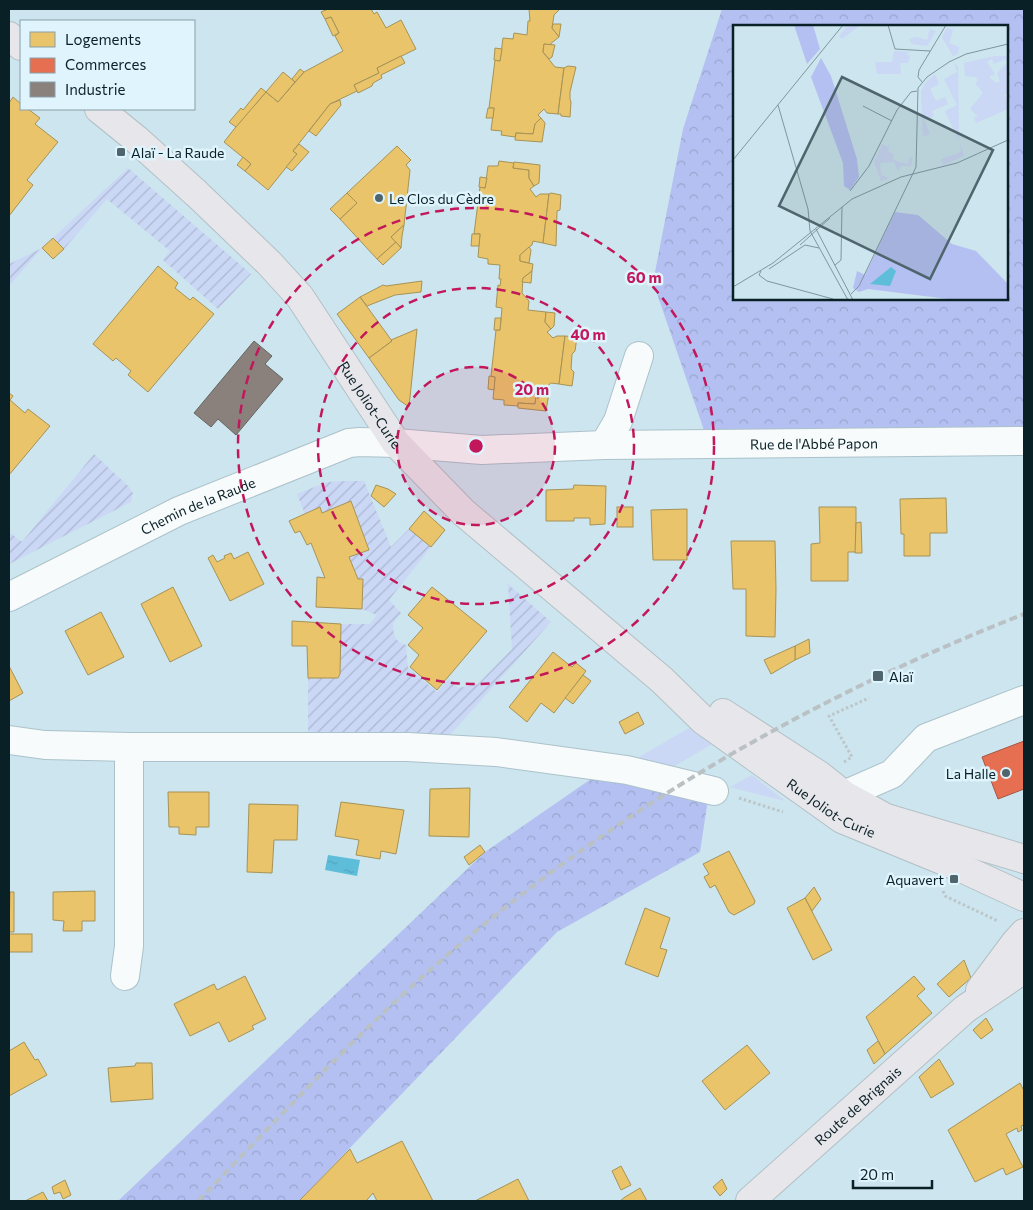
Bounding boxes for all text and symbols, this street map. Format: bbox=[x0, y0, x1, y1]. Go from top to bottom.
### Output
legend bbox=[20, 20, 195, 110]
inset map bbox=[733, 25, 1008, 300]
text: Logements bbox=[65, 30, 141, 48]
text: Commerces bbox=[65, 55, 146, 73]
text: Industrie bbox=[65, 80, 126, 98]
place label: Alaï - La Raude bbox=[131, 144, 224, 161]
marker: Alaï - La Raude bbox=[115, 146, 127, 158]
place label: Le Clos du Cèdre bbox=[389, 190, 494, 207]
marker: Le Clos du Cèdre bbox=[373, 192, 385, 204]
text: 60 m bbox=[626, 268, 662, 286]
text: 40 m bbox=[570, 325, 606, 343]
street label: Rue Joliot-Curie bbox=[336, 358, 405, 452]
text: 20 m bbox=[515, 380, 549, 398]
street label: Rue de l'Abbé Papon bbox=[750, 434, 878, 452]
centre of rings bbox=[467, 437, 485, 455]
street label: Chemin de la Raude bbox=[138, 473, 257, 538]
place label: Alaï bbox=[889, 668, 914, 685]
marker: Alaï bbox=[871, 669, 885, 683]
place label: La Halle bbox=[946, 765, 996, 782]
marker: La Halle bbox=[1000, 767, 1012, 779]
street label: Rue Joliot-Curie bbox=[784, 774, 878, 840]
place label: Aquavert bbox=[886, 871, 944, 888]
marker: Aquavert bbox=[948, 873, 960, 885]
street label: Route de Brignais bbox=[811, 1062, 904, 1148]
scale bar bbox=[853, 1158, 932, 1190]
text: 20 m bbox=[860, 1165, 894, 1183]

